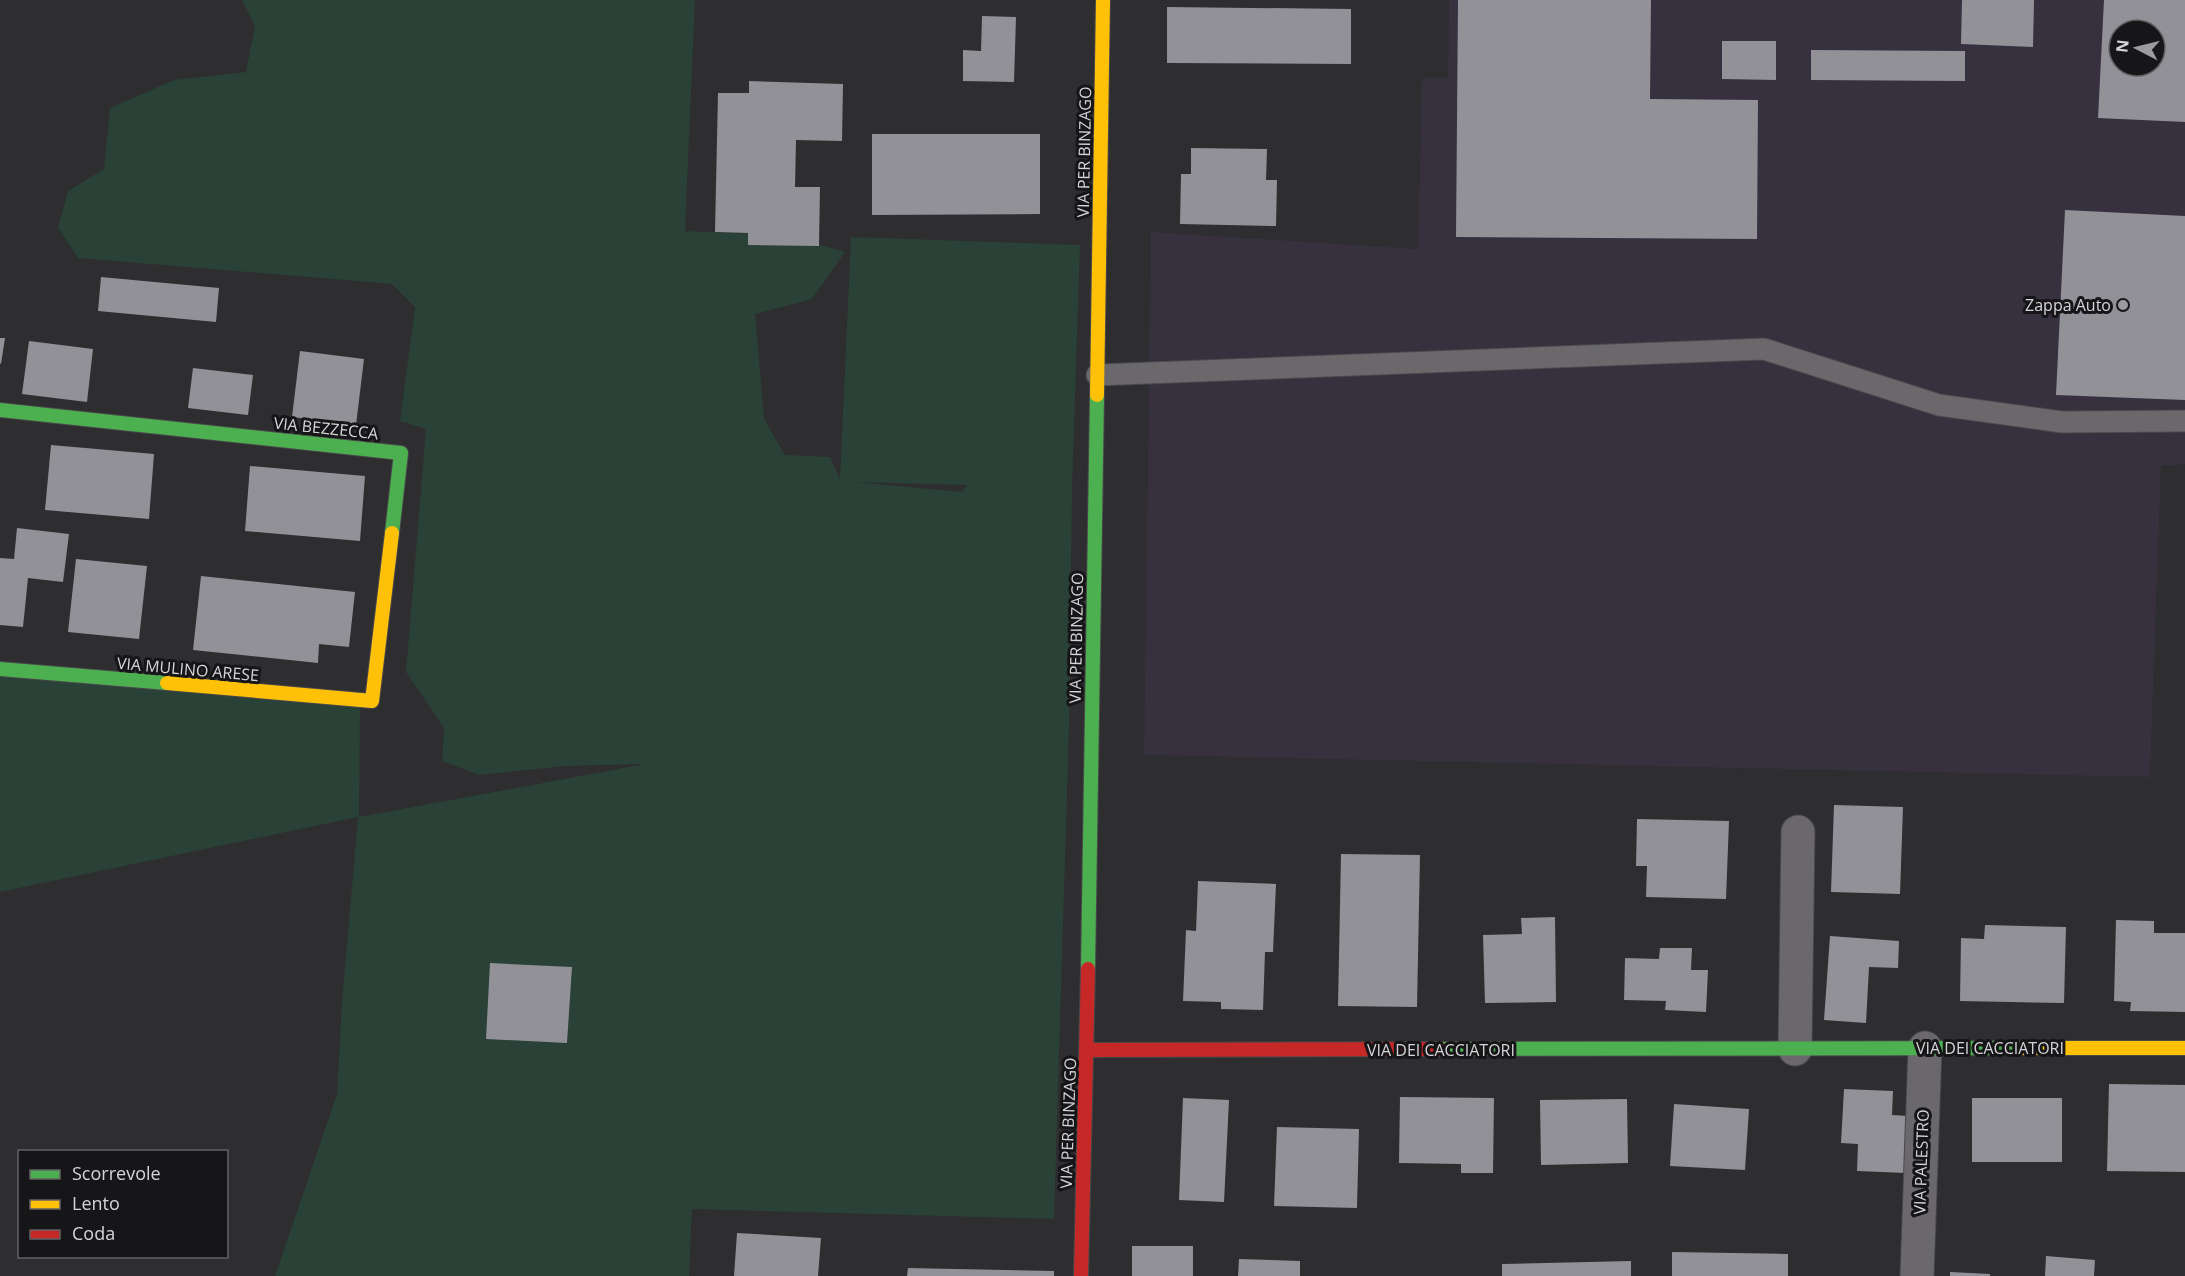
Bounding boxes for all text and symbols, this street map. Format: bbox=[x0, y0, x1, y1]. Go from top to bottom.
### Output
north arrow bbox=[2107, 18, 2167, 78]
text: N bbox=[2110, 38, 2134, 54]
street label: VIA PER BINZAGO bbox=[1072, 86, 1096, 218]
place label: Zappa Auto bbox=[2025, 294, 2111, 316]
marker: Zappa Auto bbox=[2116, 298, 2130, 312]
street label: VIA BEZZECCA bbox=[273, 412, 380, 445]
street label: VIA PER BINZAGO bbox=[1064, 572, 1088, 704]
street label: VIA MULINO ARESE bbox=[116, 652, 260, 686]
street label: VIA DEI CACCIATORI bbox=[1916, 1037, 2064, 1059]
street label: VIA DEI CACCIATORI bbox=[1367, 1039, 1515, 1061]
street label: VIA PER BINZAGO bbox=[1055, 1057, 1081, 1189]
street label: VIA PALESTRO bbox=[1908, 1109, 1934, 1215]
legend bbox=[18, 1150, 228, 1258]
text: Scorrevole bbox=[72, 1161, 161, 1185]
text: Lento bbox=[72, 1191, 120, 1215]
text: Coda bbox=[72, 1221, 115, 1245]

